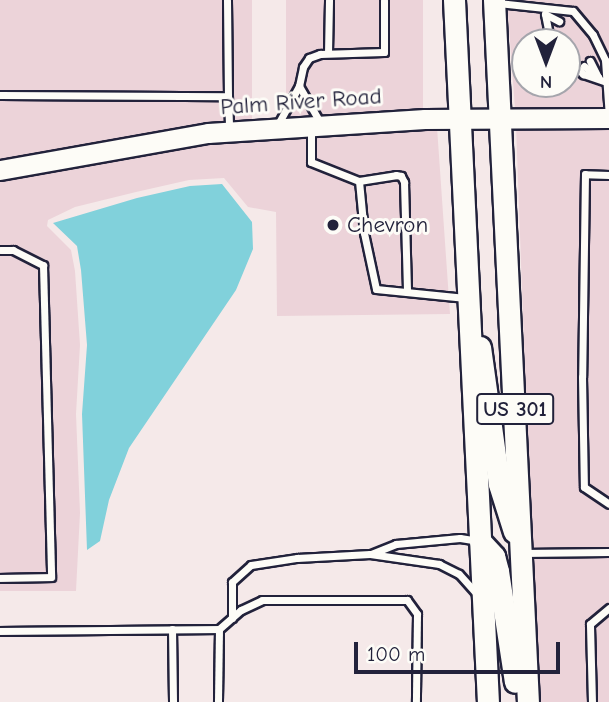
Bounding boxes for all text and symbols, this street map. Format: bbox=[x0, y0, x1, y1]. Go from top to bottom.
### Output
north arrow bbox=[511, 28, 581, 98]
text: N bbox=[540, 71, 552, 93]
street label: Palm River Road bbox=[219, 83, 383, 121]
place label: Chevron bbox=[347, 211, 428, 239]
marker: Chevron bbox=[325, 217, 341, 233]
road number: US 301 bbox=[475, 392, 555, 426]
scale bar bbox=[357, 628, 564, 672]
text: 100 m bbox=[367, 642, 425, 666]

